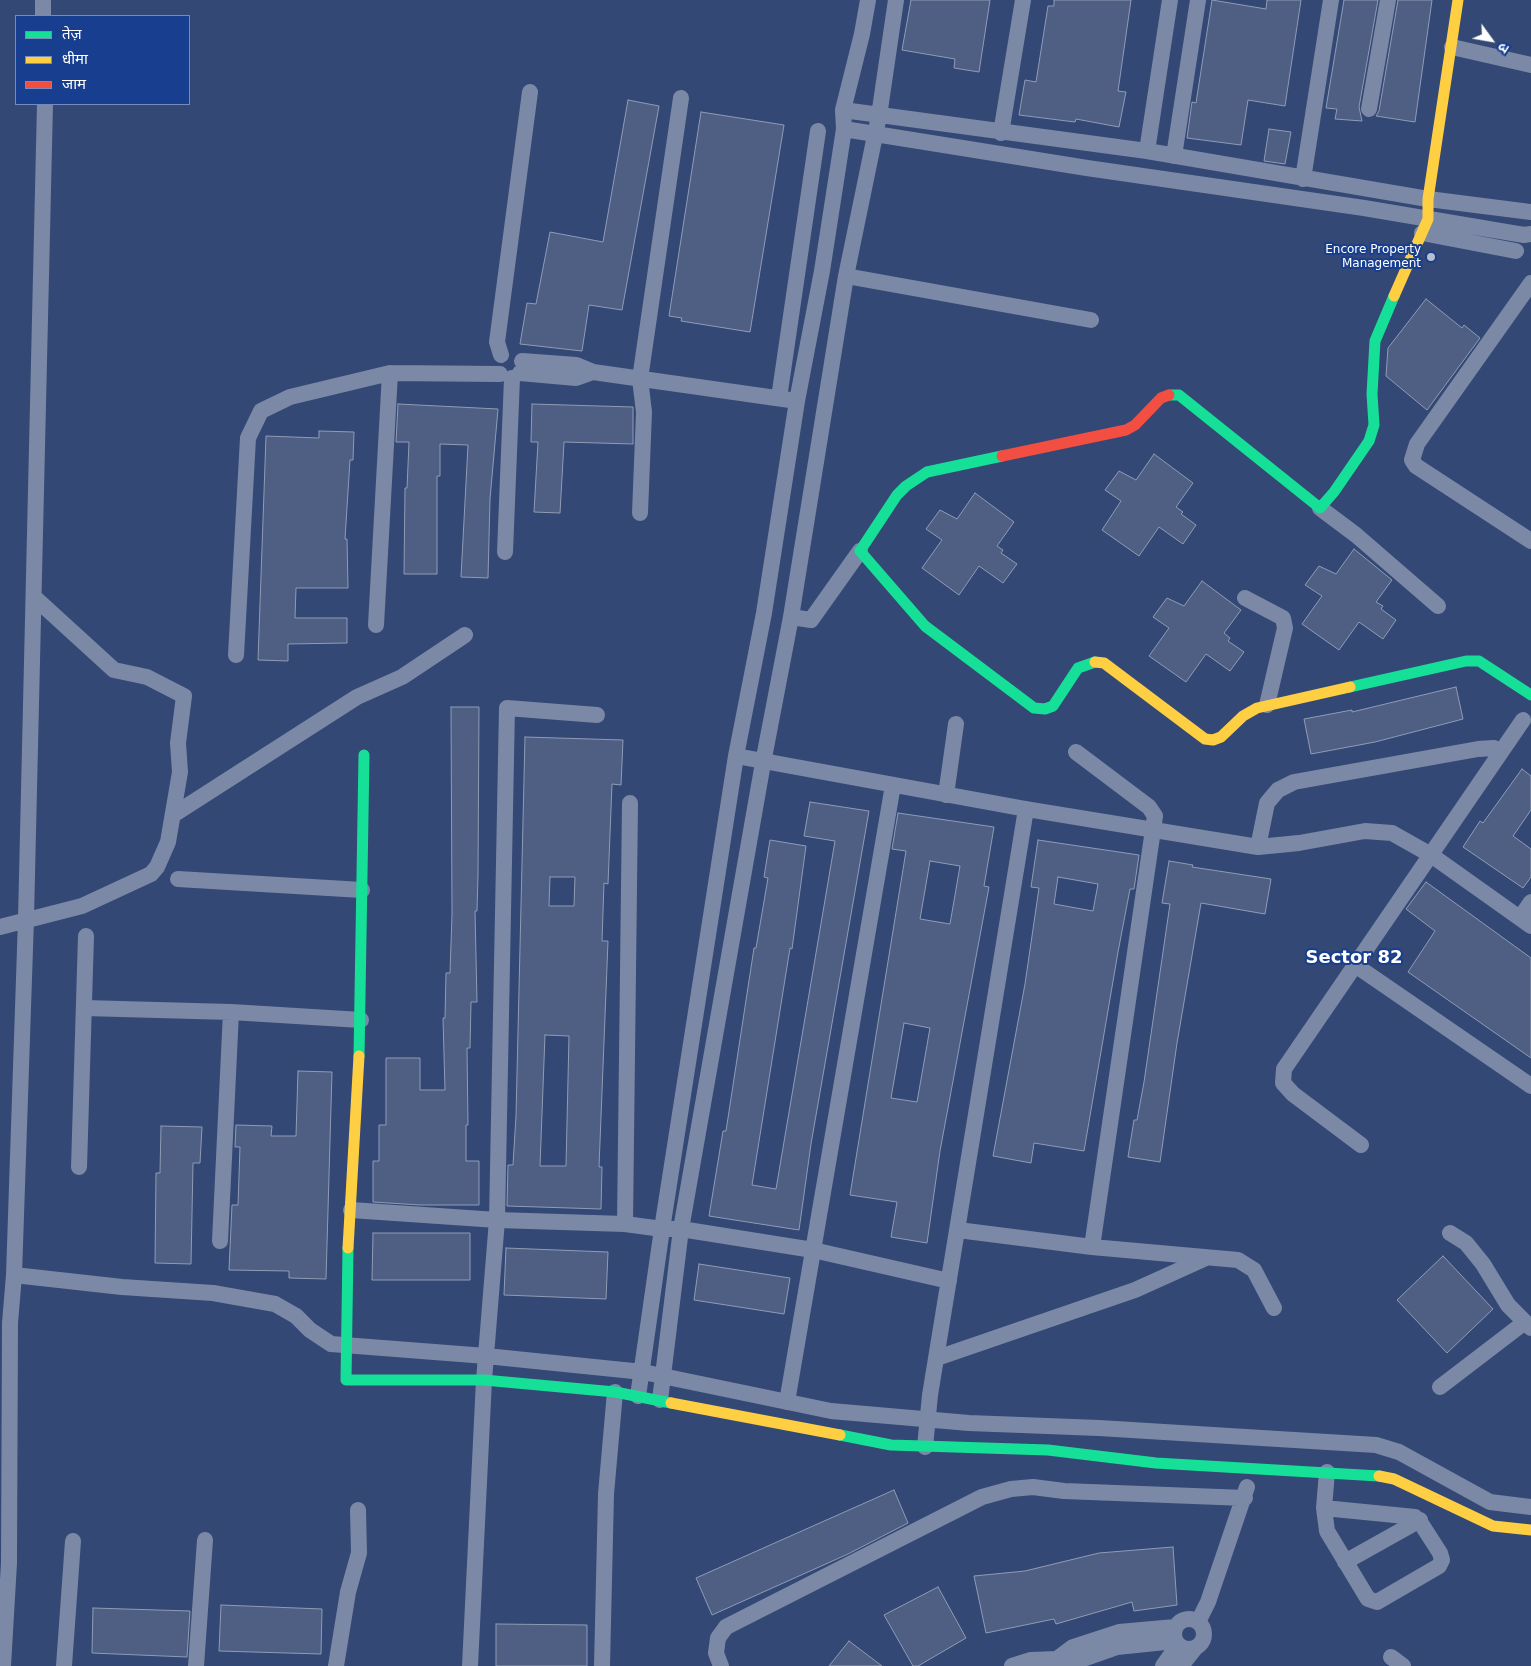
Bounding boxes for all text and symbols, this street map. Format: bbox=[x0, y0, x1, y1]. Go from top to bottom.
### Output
legend bbox=[15, 15, 190, 105]
north arrow bbox=[1466, 15, 1516, 65]
text: तेज़ bbox=[62, 25, 82, 43]
text: उ bbox=[1495, 40, 1513, 56]
text: धीमा bbox=[62, 50, 88, 68]
text: जाम bbox=[62, 75, 86, 93]
place label: Encore Property Management bbox=[1325, 243, 1421, 271]
marker: Encore Property Management bbox=[1425, 251, 1437, 263]
district label: Sector 82 bbox=[1305, 947, 1403, 969]

